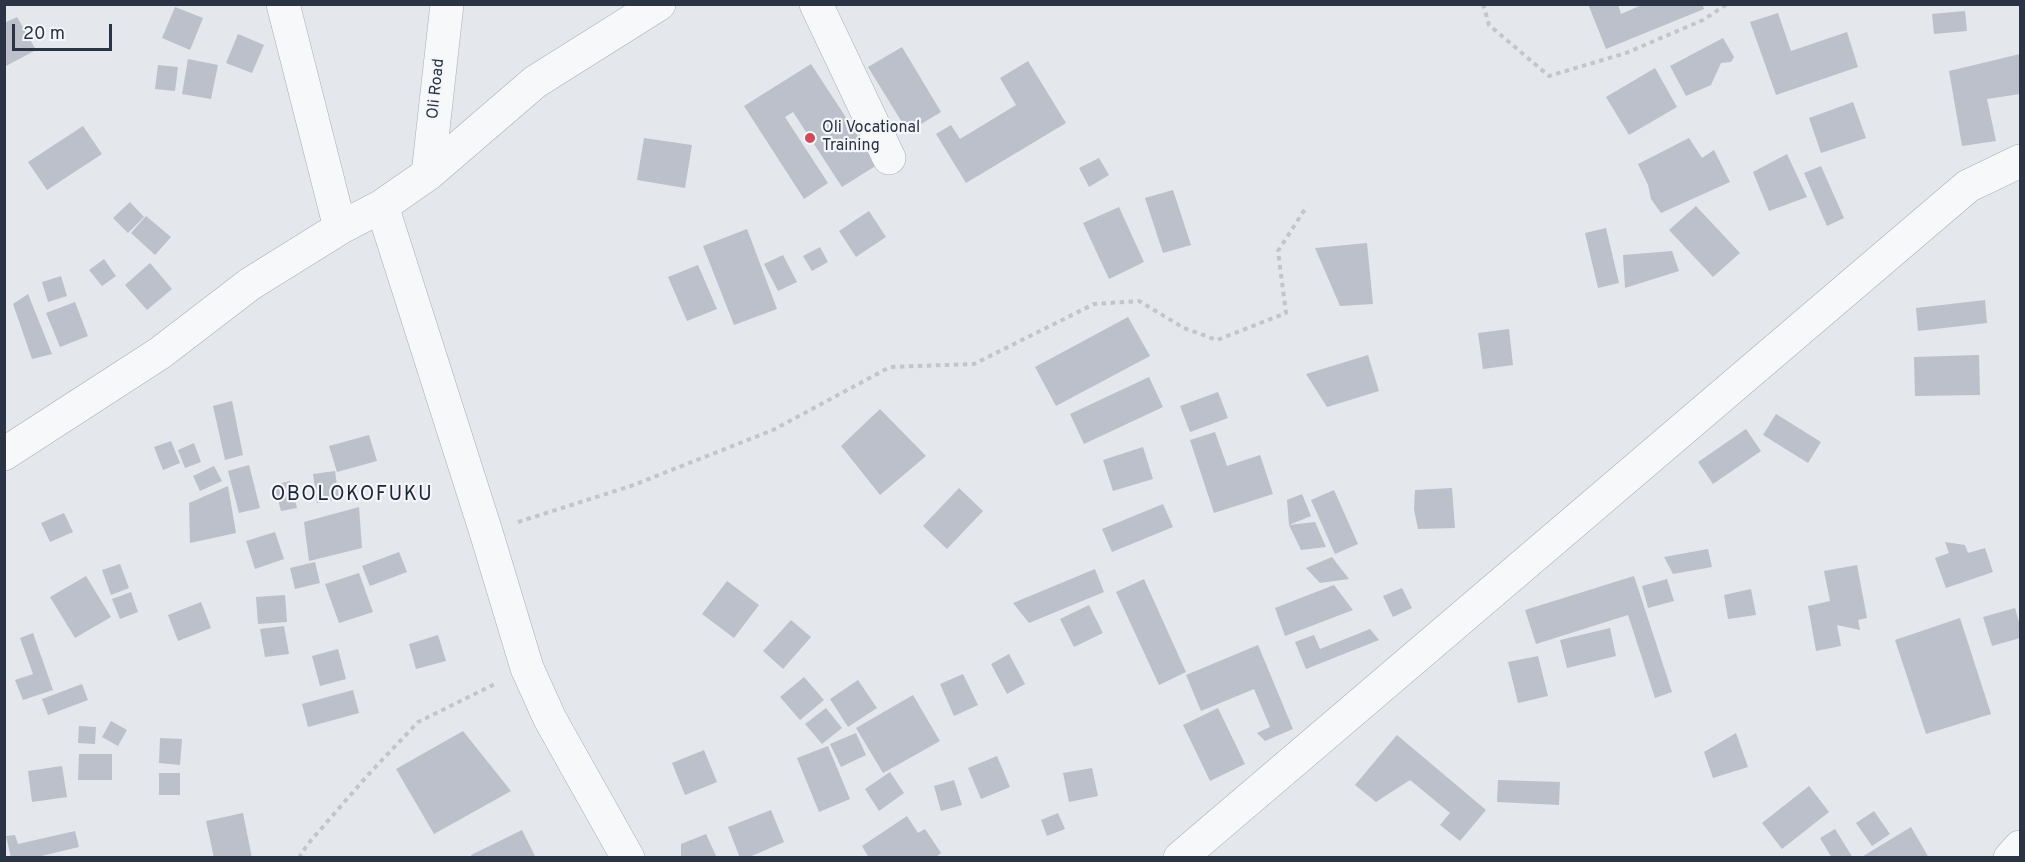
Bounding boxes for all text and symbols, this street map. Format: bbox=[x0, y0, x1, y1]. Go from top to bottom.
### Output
scale bar bbox=[15, 12, 116, 50]
text: 20 m bbox=[23, 23, 65, 46]
street label: Oli Road bbox=[424, 58, 450, 120]
place label: Oli Vocational Training bbox=[822, 119, 920, 157]
marker: Oli Vocational Training bbox=[803, 131, 817, 145]
district label: OBOLOKOFUKU bbox=[271, 484, 433, 508]

